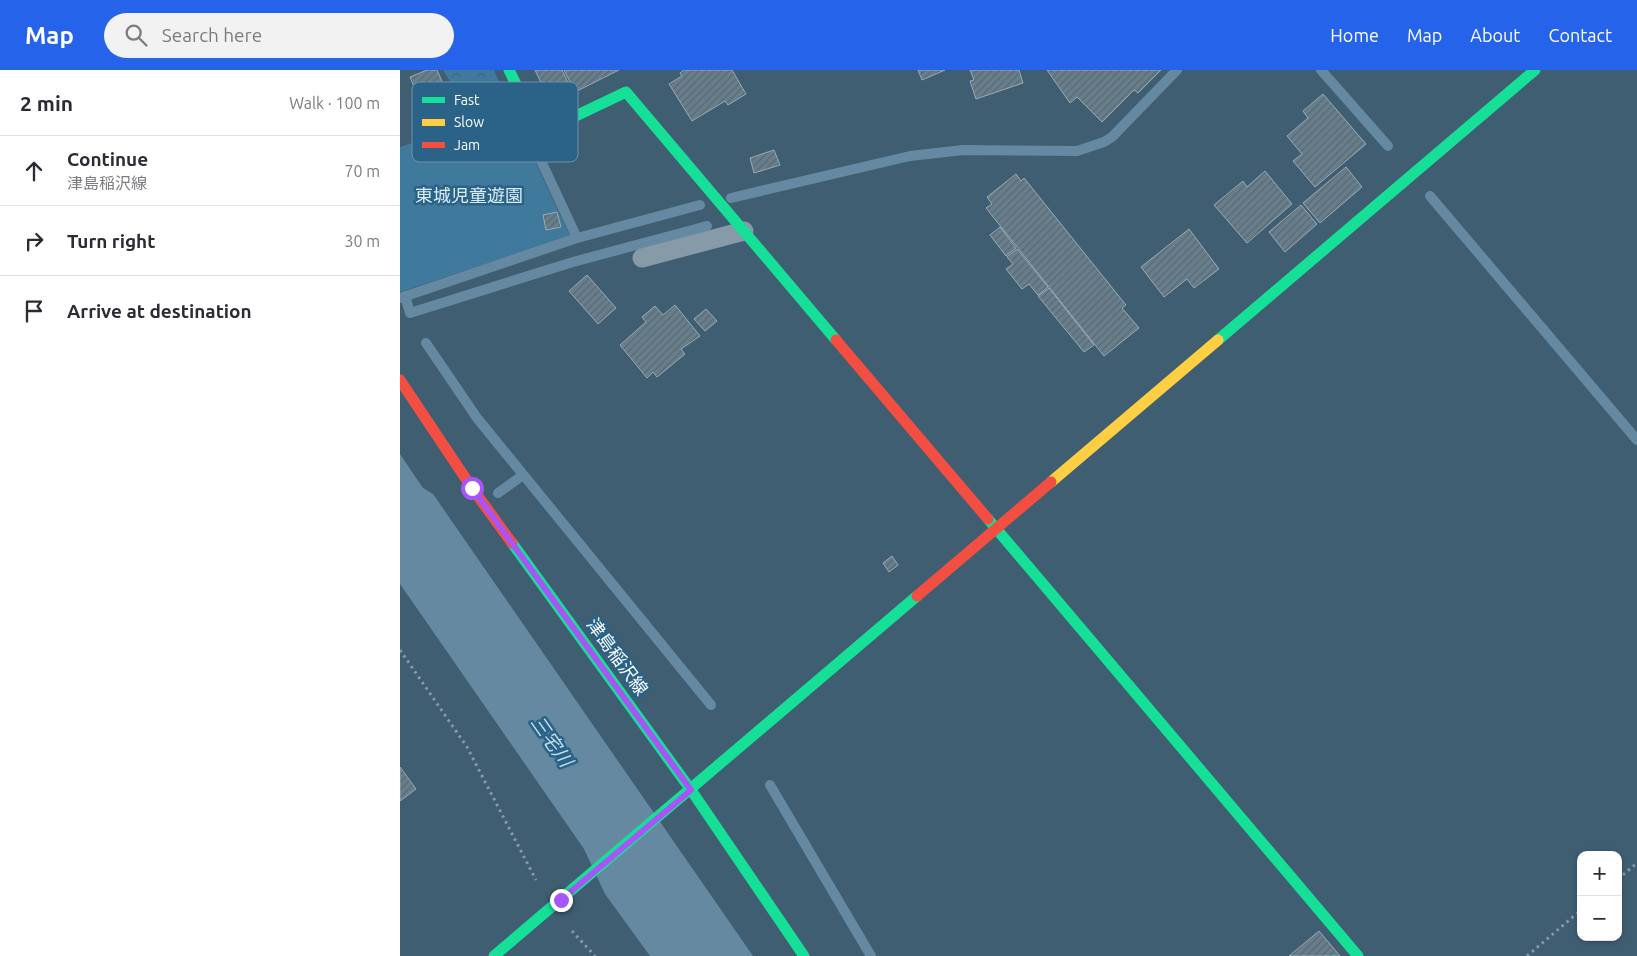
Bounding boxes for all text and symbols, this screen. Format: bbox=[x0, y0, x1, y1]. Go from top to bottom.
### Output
search box bbox=[104, 13, 454, 58]
icon: search bbox=[122, 21, 150, 49]
text: Map bbox=[25, 22, 74, 49]
text: Search here bbox=[162, 24, 262, 46]
text: Home bbox=[1330, 25, 1379, 45]
text: Map bbox=[1407, 25, 1442, 45]
text: About bbox=[1470, 25, 1520, 45]
text: Contact bbox=[1548, 25, 1612, 45]
legend bbox=[412, 82, 578, 162]
text: 2 min bbox=[20, 91, 73, 115]
text: Fast bbox=[454, 92, 480, 108]
text: Walk · 100 m bbox=[289, 94, 380, 112]
text: Slow bbox=[454, 114, 484, 130]
text: Jam bbox=[454, 137, 480, 153]
text: Continue bbox=[67, 148, 148, 170]
icon: ahead bbox=[20, 157, 48, 185]
text: 70 m bbox=[344, 162, 380, 180]
text: 津島稲沢線 bbox=[67, 174, 147, 192]
park label: 東城児童遊園 bbox=[415, 185, 523, 205]
icon: right bbox=[20, 227, 48, 255]
text: Turn right bbox=[67, 230, 155, 252]
text: 30 m bbox=[344, 232, 380, 250]
icon: arrive bbox=[20, 297, 48, 325]
text: Arrive at destination bbox=[67, 300, 252, 322]
route start bbox=[461, 477, 484, 500]
street label: 津島稲沢線 bbox=[583, 614, 652, 699]
water label: 三宅川 bbox=[527, 711, 579, 772]
map controls bbox=[1577, 851, 1622, 941]
button: + bbox=[1577, 851, 1622, 896]
route end bbox=[550, 889, 573, 912]
button: − bbox=[1577, 896, 1622, 941]

